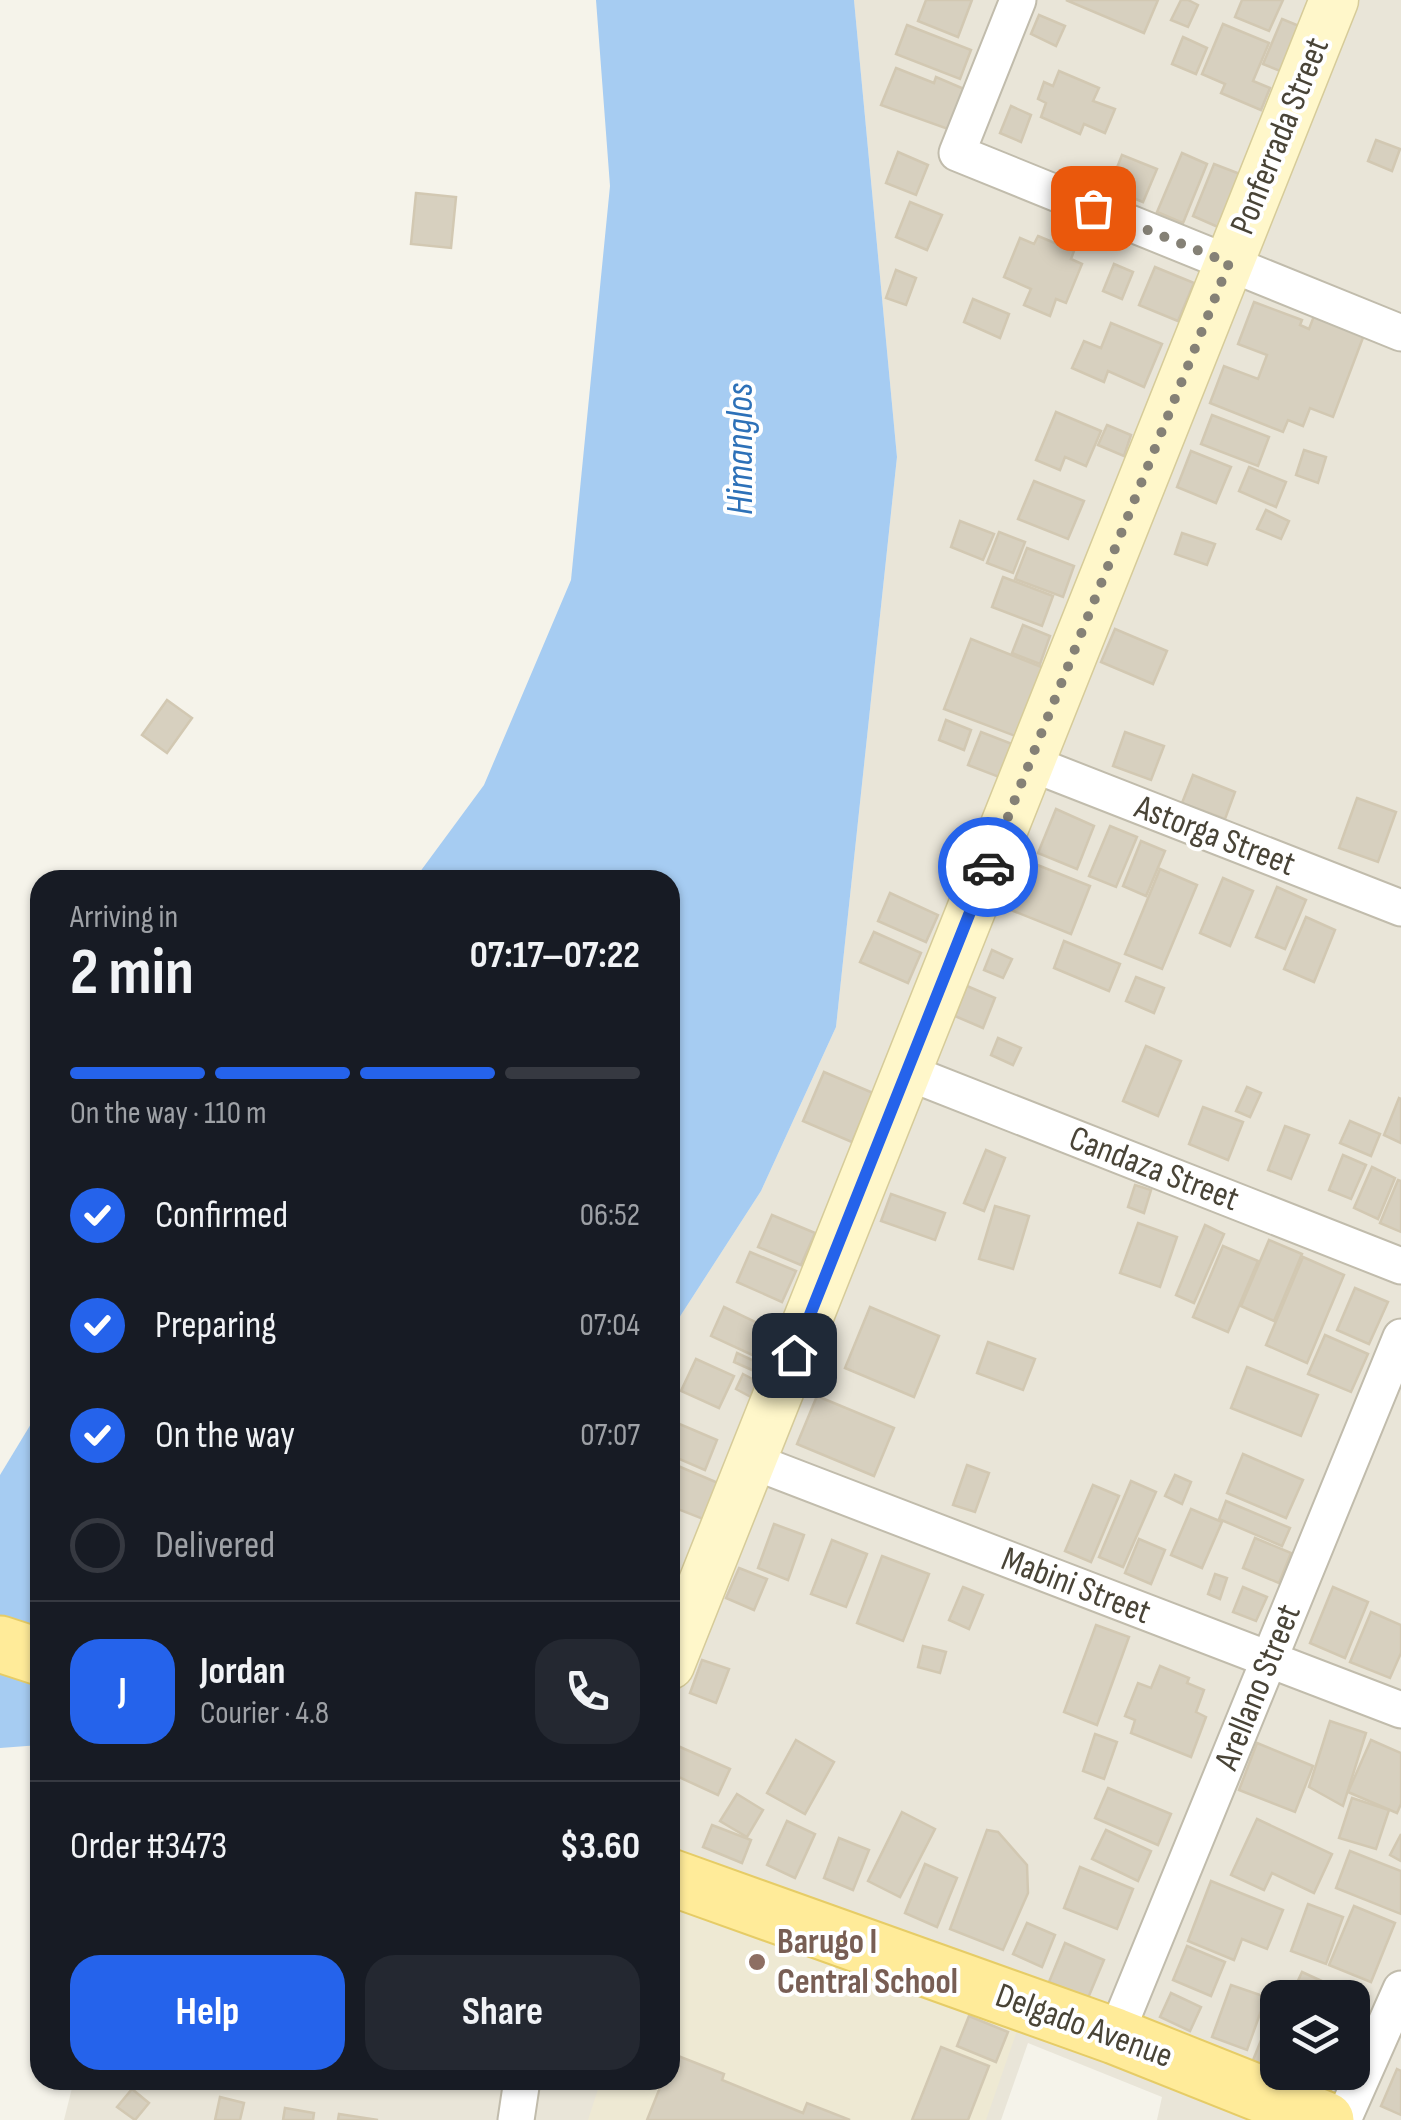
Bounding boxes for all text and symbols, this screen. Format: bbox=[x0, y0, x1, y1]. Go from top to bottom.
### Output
street label: Ponferrada Street bbox=[1221, 31, 1339, 241]
pin bbox=[1051, 166, 1136, 251]
icon: bag bbox=[1066, 181, 1121, 236]
water label: Himanglos bbox=[718, 382, 763, 515]
street label: Astorga Street bbox=[1128, 785, 1301, 886]
courier bbox=[938, 817, 1038, 917]
icon: car bbox=[961, 840, 1016, 895]
text: Arriving in bbox=[70, 898, 178, 937]
text: 07:17–07:22 bbox=[470, 933, 640, 978]
text: 2 min bbox=[70, 935, 194, 1013]
text: On the way · 110 m bbox=[70, 1094, 267, 1133]
street label: Candaza Street bbox=[1063, 1117, 1245, 1221]
icon: check bbox=[70, 1188, 125, 1243]
text: Confirmed bbox=[155, 1193, 288, 1238]
text: 06:52 bbox=[580, 1196, 640, 1235]
icon: check bbox=[70, 1298, 125, 1353]
text: Preparing bbox=[155, 1303, 276, 1348]
text: 07:04 bbox=[580, 1306, 640, 1345]
pin bbox=[752, 1313, 837, 1398]
icon: home bbox=[767, 1328, 822, 1383]
icon: check bbox=[70, 1408, 125, 1463]
text: On the way bbox=[155, 1413, 295, 1458]
text: 07:07 bbox=[580, 1416, 640, 1455]
text: Delivered bbox=[155, 1523, 275, 1568]
street label: Mabini Street bbox=[995, 1538, 1157, 1634]
street label: Arellano Street bbox=[1205, 1598, 1311, 1777]
button: phone bbox=[535, 1639, 640, 1744]
text: Jordan bbox=[200, 1649, 285, 1694]
text: J bbox=[118, 1669, 127, 1714]
text: Courier · 4.8 bbox=[200, 1694, 329, 1733]
text: Order #3473 bbox=[70, 1824, 227, 1869]
text: $3.60 bbox=[560, 1824, 640, 1869]
place label: Barugo I Central School bbox=[777, 1921, 958, 2004]
marker: Barugo I Central School bbox=[746, 1951, 768, 1973]
button: Help bbox=[70, 1955, 345, 2070]
button: Share bbox=[365, 1955, 640, 2070]
street label: Delgado Avenue bbox=[990, 1974, 1178, 2078]
map controls bbox=[1260, 1980, 1370, 2090]
button: layers bbox=[1260, 1980, 1370, 2090]

